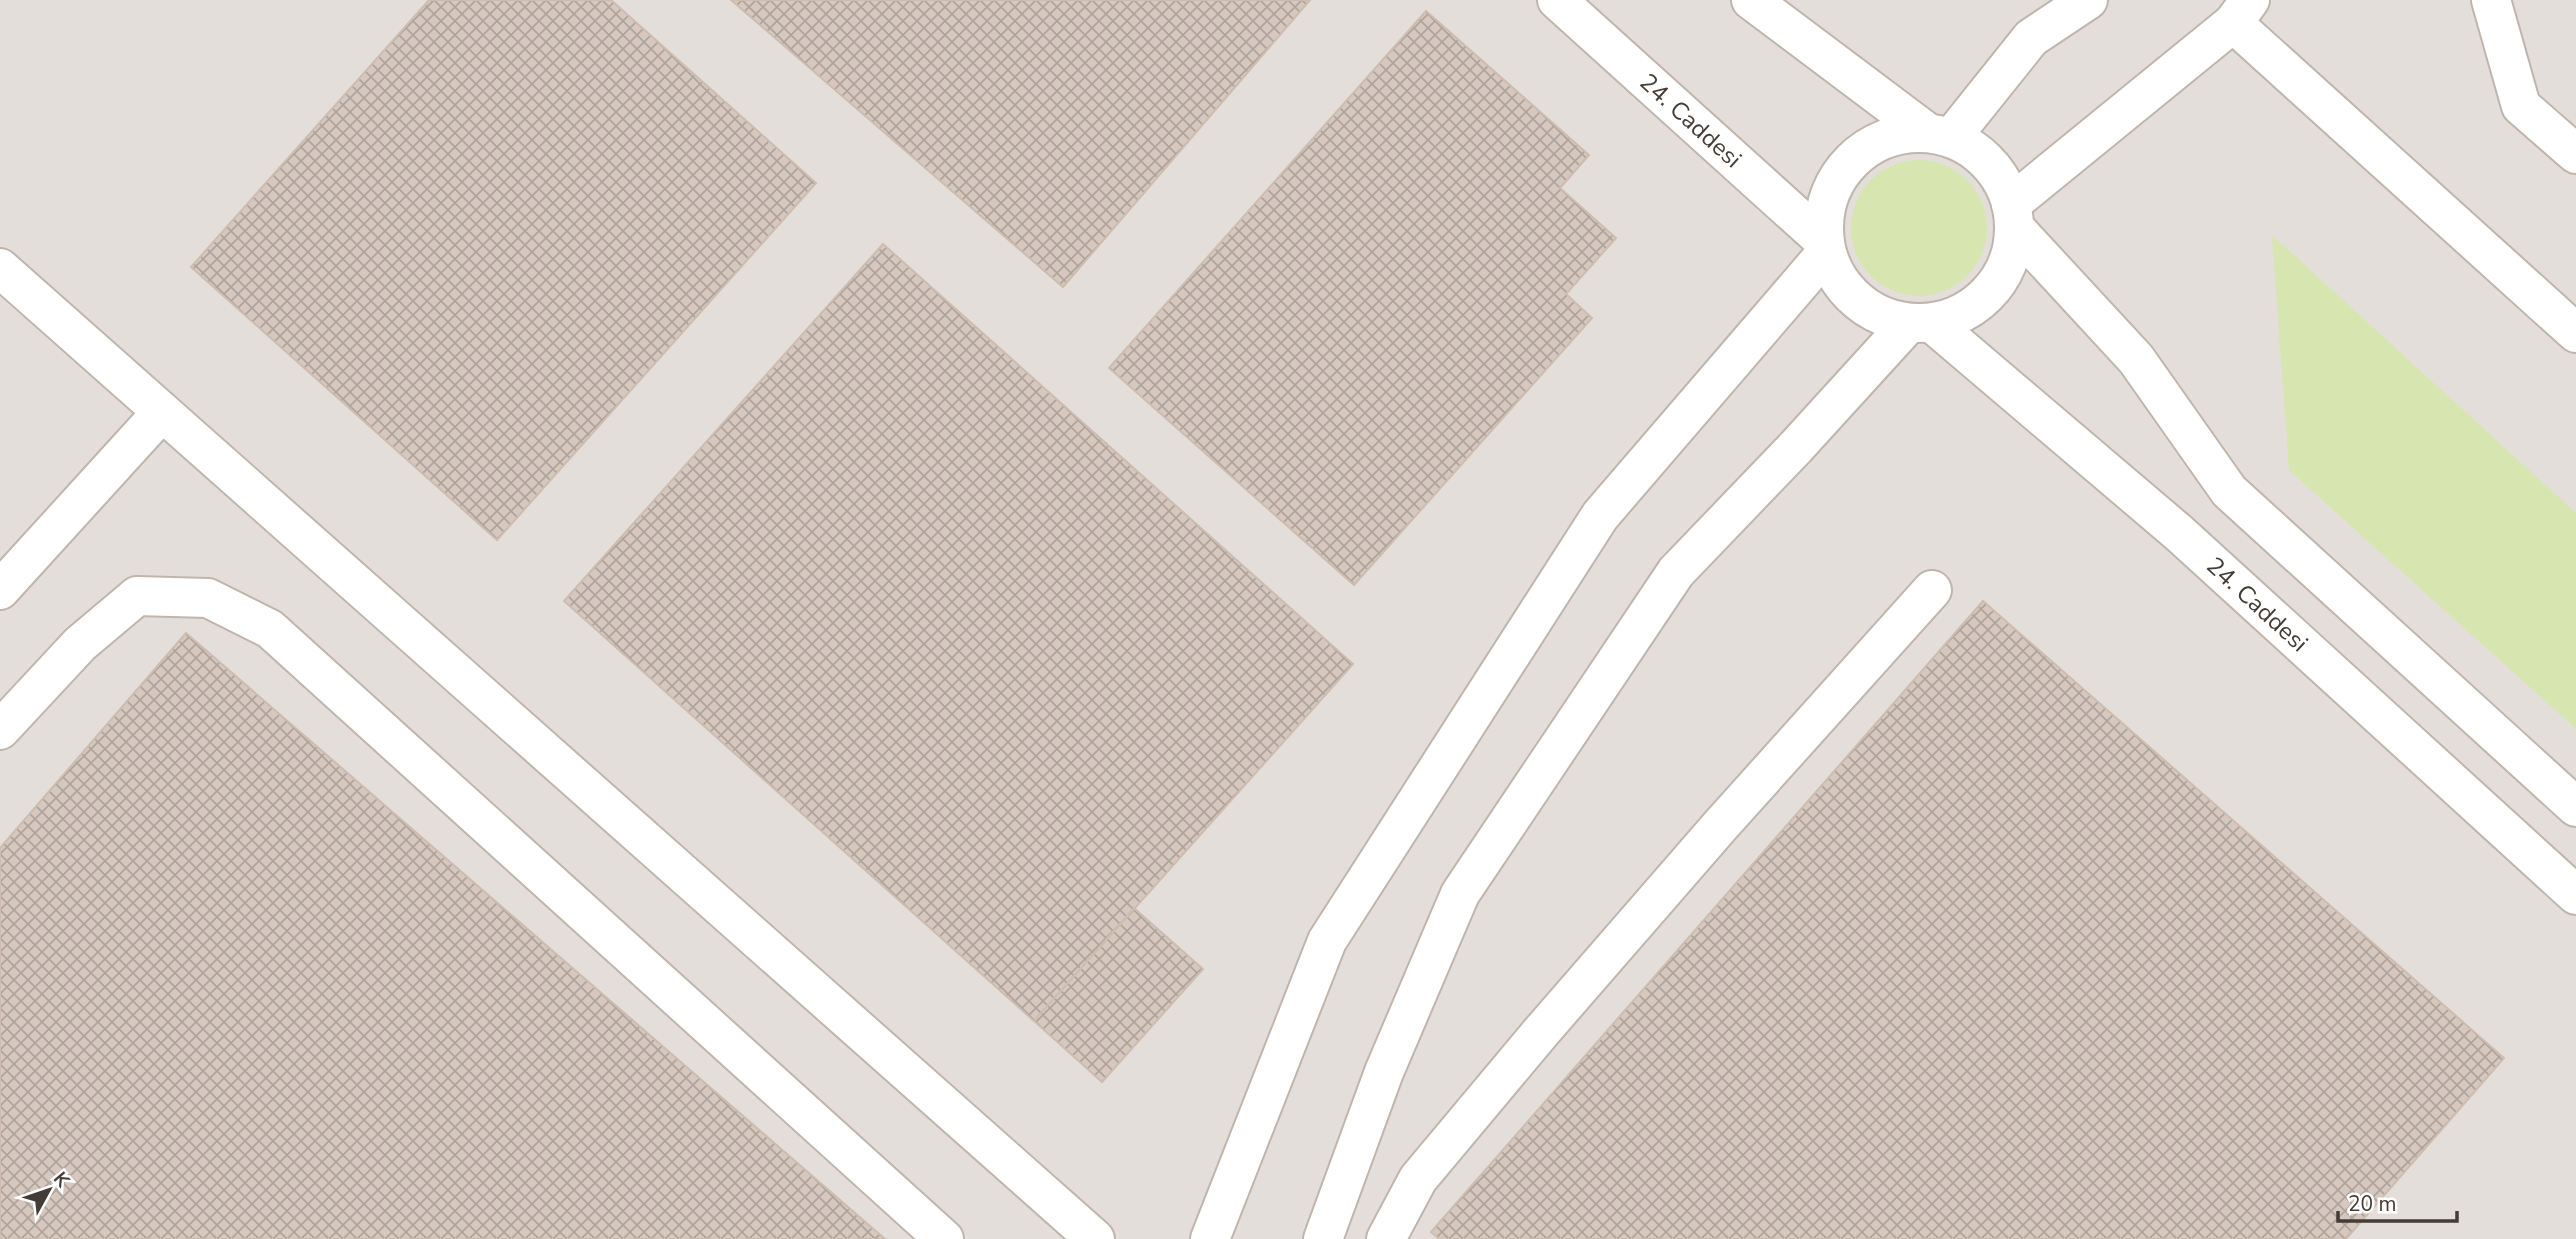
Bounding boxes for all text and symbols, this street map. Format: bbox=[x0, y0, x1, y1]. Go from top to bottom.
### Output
street label: 24. Caddesi bbox=[1633, 66, 1748, 175]
street label: 24. Caddesi bbox=[2200, 550, 2315, 659]
north arrow bbox=[14, 1155, 84, 1225]
text: K bbox=[47, 1167, 76, 1194]
scale bar bbox=[2338, 1180, 2457, 1224]
text: 20 m bbox=[2348, 1190, 2397, 1218]

